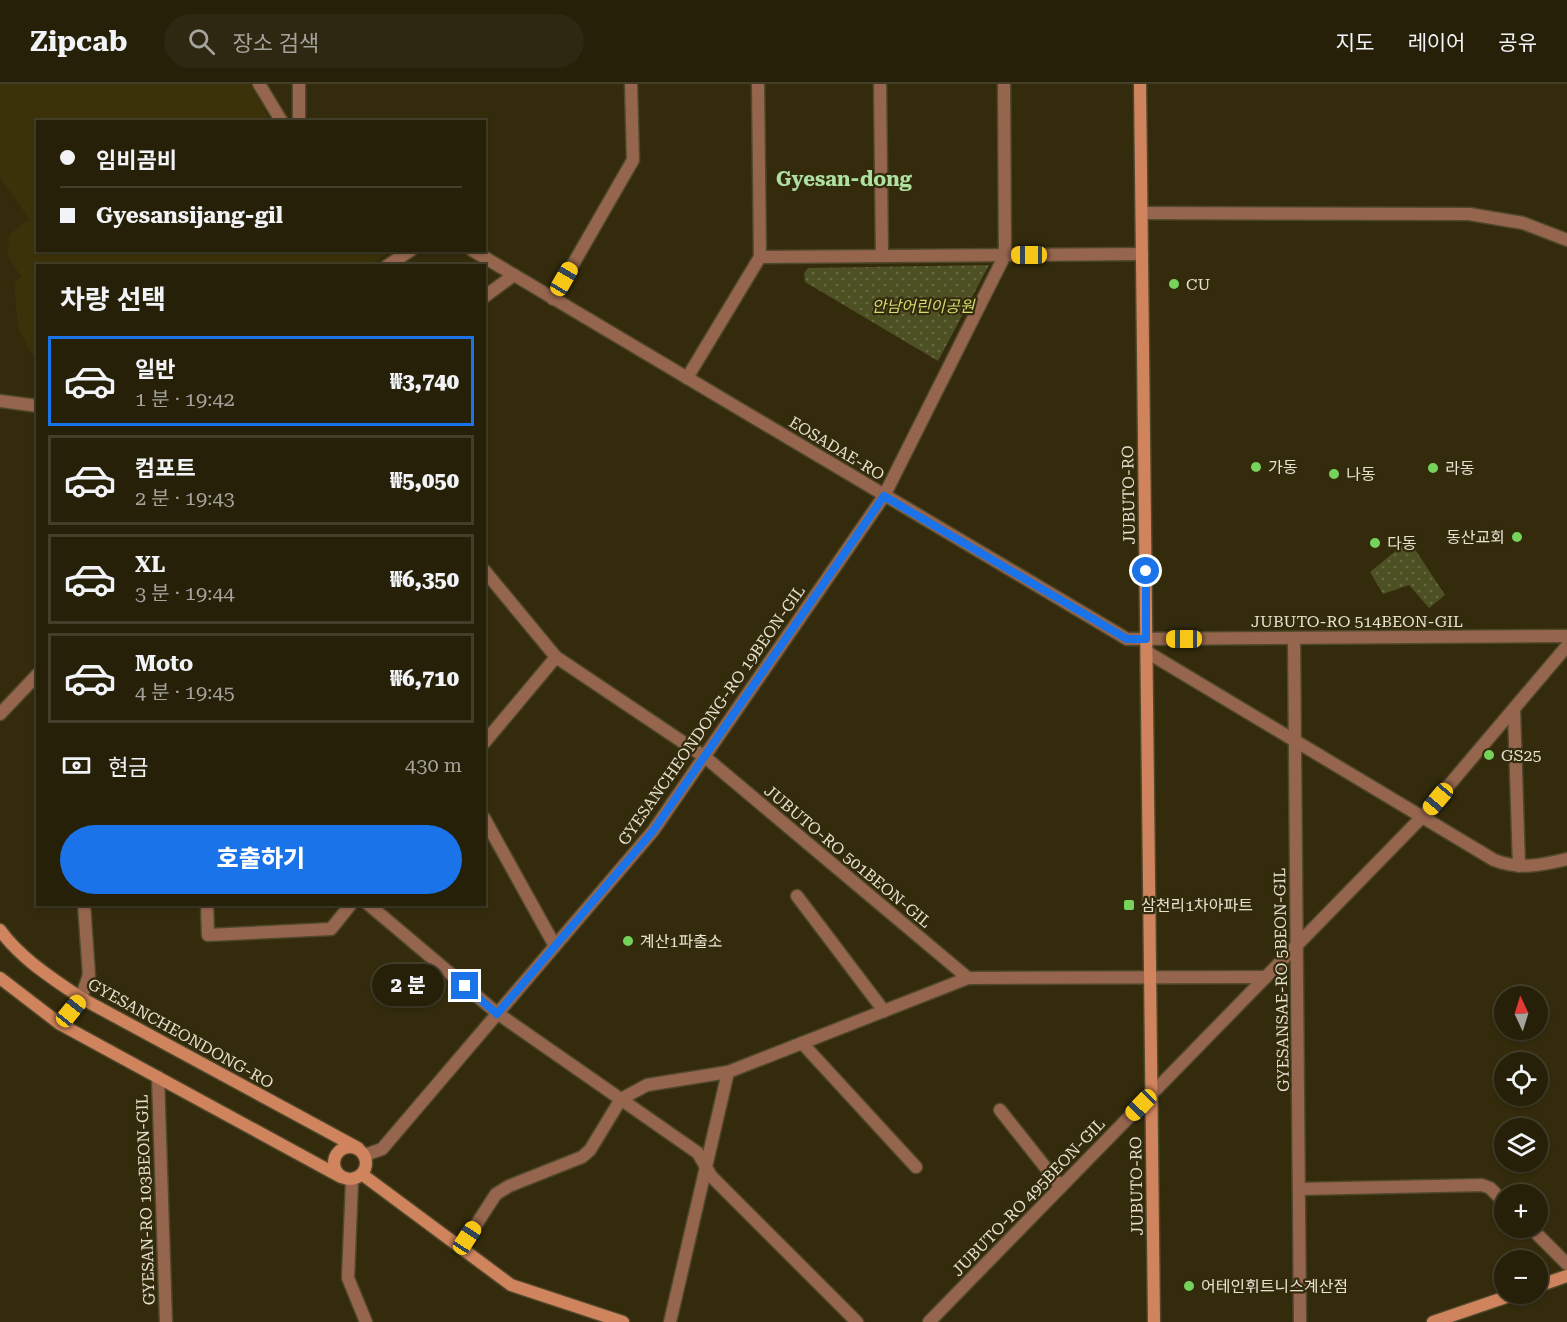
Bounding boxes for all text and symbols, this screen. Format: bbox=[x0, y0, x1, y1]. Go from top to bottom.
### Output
search box bbox=[164, 14, 584, 68]
text: Zipcab bbox=[30, 25, 128, 58]
icon: search bbox=[185, 25, 218, 58]
text: 장소 검색 bbox=[233, 31, 319, 56]
text: 지도 bbox=[1336, 31, 1374, 55]
text: 레이어 bbox=[1407, 31, 1465, 55]
text: 공유 bbox=[1498, 31, 1537, 55]
text: 임비곰비 bbox=[96, 148, 177, 173]
district label: Gyesan-dong bbox=[776, 167, 913, 191]
text: Gyesansijang-gil bbox=[96, 203, 283, 228]
car bbox=[1011, 246, 1047, 264]
car bbox=[547, 259, 581, 299]
place label: CU bbox=[1186, 275, 1210, 294]
marker: CU bbox=[1167, 277, 1181, 291]
text: 차량 선택 bbox=[60, 284, 166, 316]
park label: 안남어린이공원 bbox=[871, 297, 976, 316]
icon: car bbox=[63, 354, 117, 408]
text: 일반 bbox=[135, 357, 175, 382]
text: ₩3,740 bbox=[390, 369, 459, 394]
text: 1 분 · 19:42 bbox=[135, 387, 235, 411]
street label: EOSADAE-RO bbox=[786, 413, 888, 484]
street label: JUBUTO-RO bbox=[1118, 445, 1139, 545]
icon: car bbox=[63, 453, 117, 507]
text: 컴포트 bbox=[135, 456, 196, 481]
place label: 가동 bbox=[1268, 458, 1298, 477]
place label: 라동 bbox=[1445, 459, 1475, 478]
marker: 가동 bbox=[1249, 460, 1263, 474]
marker: 라동 bbox=[1426, 461, 1440, 475]
place label: 나동 bbox=[1346, 465, 1376, 484]
marker: 나동 bbox=[1327, 467, 1341, 481]
text: ₩5,050 bbox=[390, 468, 459, 493]
text: 2 분 · 19:43 bbox=[135, 486, 235, 510]
place label: 동산교회 bbox=[1446, 528, 1505, 547]
marker: 동산교회 bbox=[1510, 530, 1524, 544]
place label: 다동 bbox=[1387, 534, 1417, 553]
marker: 다동 bbox=[1368, 536, 1382, 550]
icon: car bbox=[63, 552, 117, 606]
text: XL bbox=[135, 552, 165, 577]
route start bbox=[1132, 557, 1159, 584]
text: ₩6,350 bbox=[390, 567, 459, 592]
text: 3 분 · 19:44 bbox=[135, 581, 235, 605]
street label: GYESANCHEONDONG-RO 19BEON-GIL bbox=[614, 582, 809, 849]
street label: JUBUTO-RO 514BEON-GIL bbox=[1251, 612, 1463, 631]
car bbox=[1166, 630, 1202, 648]
icon: car bbox=[63, 651, 117, 705]
text: Moto bbox=[135, 651, 193, 676]
text: ₩6,710 bbox=[390, 666, 459, 691]
text: 4 분 · 19:45 bbox=[135, 680, 235, 704]
place label: GS25 bbox=[1501, 746, 1541, 765]
marker: GS25 bbox=[1482, 748, 1496, 762]
icon: cash bbox=[60, 749, 93, 782]
text: 430 m bbox=[405, 753, 462, 777]
text: 현금 bbox=[108, 755, 148, 780]
car bbox=[1420, 779, 1456, 819]
street label: JUBUTO-RO 501BEON-GIL bbox=[760, 781, 935, 932]
button: 호출하기 bbox=[60, 825, 462, 894]
street label: GYESANSAE-RO 5BEON-GIL bbox=[1270, 868, 1293, 1092]
place label: 삼천리1차아파트 bbox=[1141, 896, 1253, 915]
marker: 삼천리1차아파트 bbox=[1122, 898, 1136, 912]
place label: 계산1파출소 bbox=[640, 932, 723, 951]
marker: 계산1파출소 bbox=[621, 934, 635, 948]
callout: 2 분 bbox=[372, 965, 444, 1007]
route end bbox=[451, 972, 478, 999]
text: 2 분 bbox=[391, 973, 425, 997]
street label: GYESANCHEONDONG-RO bbox=[85, 974, 277, 1092]
north arrow bbox=[1494, 986, 1548, 1040]
map controls bbox=[1494, 986, 1548, 1304]
car bbox=[53, 991, 89, 1031]
button: locate bbox=[1494, 1052, 1548, 1106]
car bbox=[1122, 1086, 1160, 1124]
street label: GYESAN-RO 103BEON-GIL bbox=[132, 1094, 159, 1306]
street label: JUBUTO-RO 495BEON-GIL bbox=[948, 1114, 1109, 1280]
button: layers bbox=[1494, 1118, 1548, 1172]
street label: JUBUTO-RO bbox=[1126, 1136, 1147, 1236]
button: + bbox=[1494, 1184, 1548, 1238]
car bbox=[450, 1218, 484, 1258]
button: − bbox=[1494, 1250, 1548, 1304]
place label: 어테인휘트니스계산점 bbox=[1201, 1277, 1348, 1296]
marker: 어테인휘트니스계산점 bbox=[1182, 1279, 1196, 1293]

